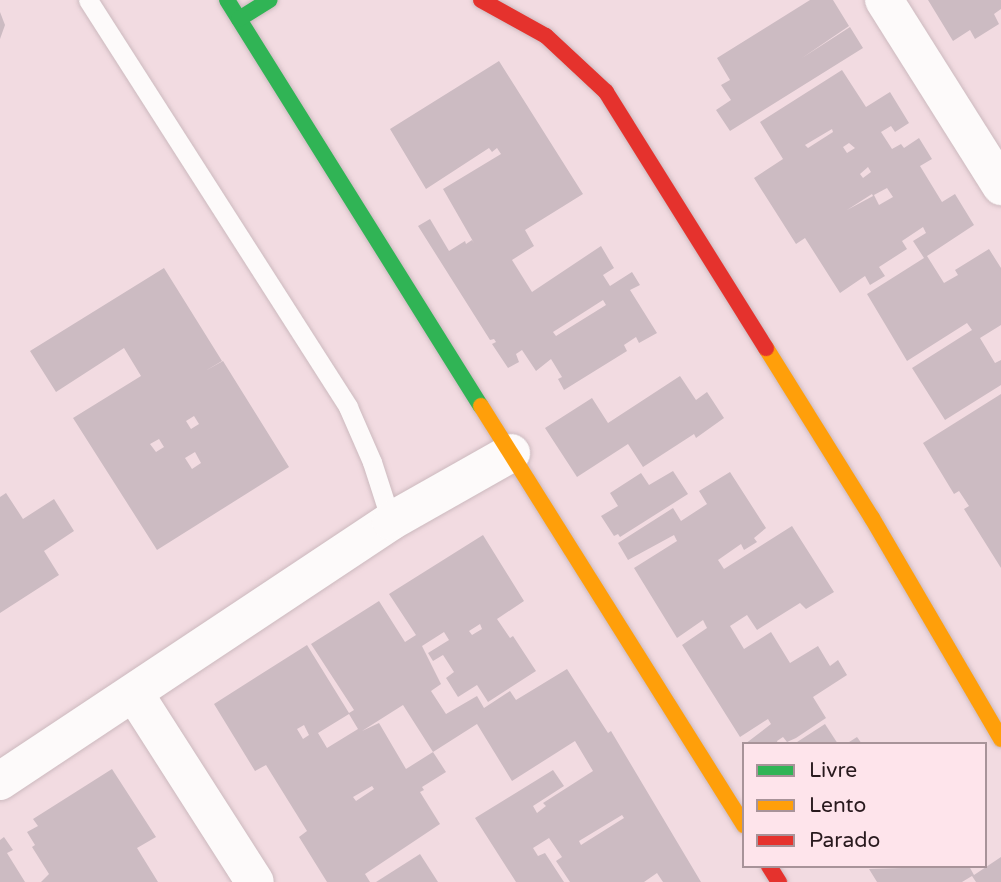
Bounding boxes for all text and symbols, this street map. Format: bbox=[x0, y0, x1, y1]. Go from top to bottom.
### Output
legend bbox=[742, 742, 987, 868]
text: Livre bbox=[809, 758, 857, 783]
text: Lento bbox=[809, 793, 866, 818]
text: Parado bbox=[809, 828, 880, 853]

